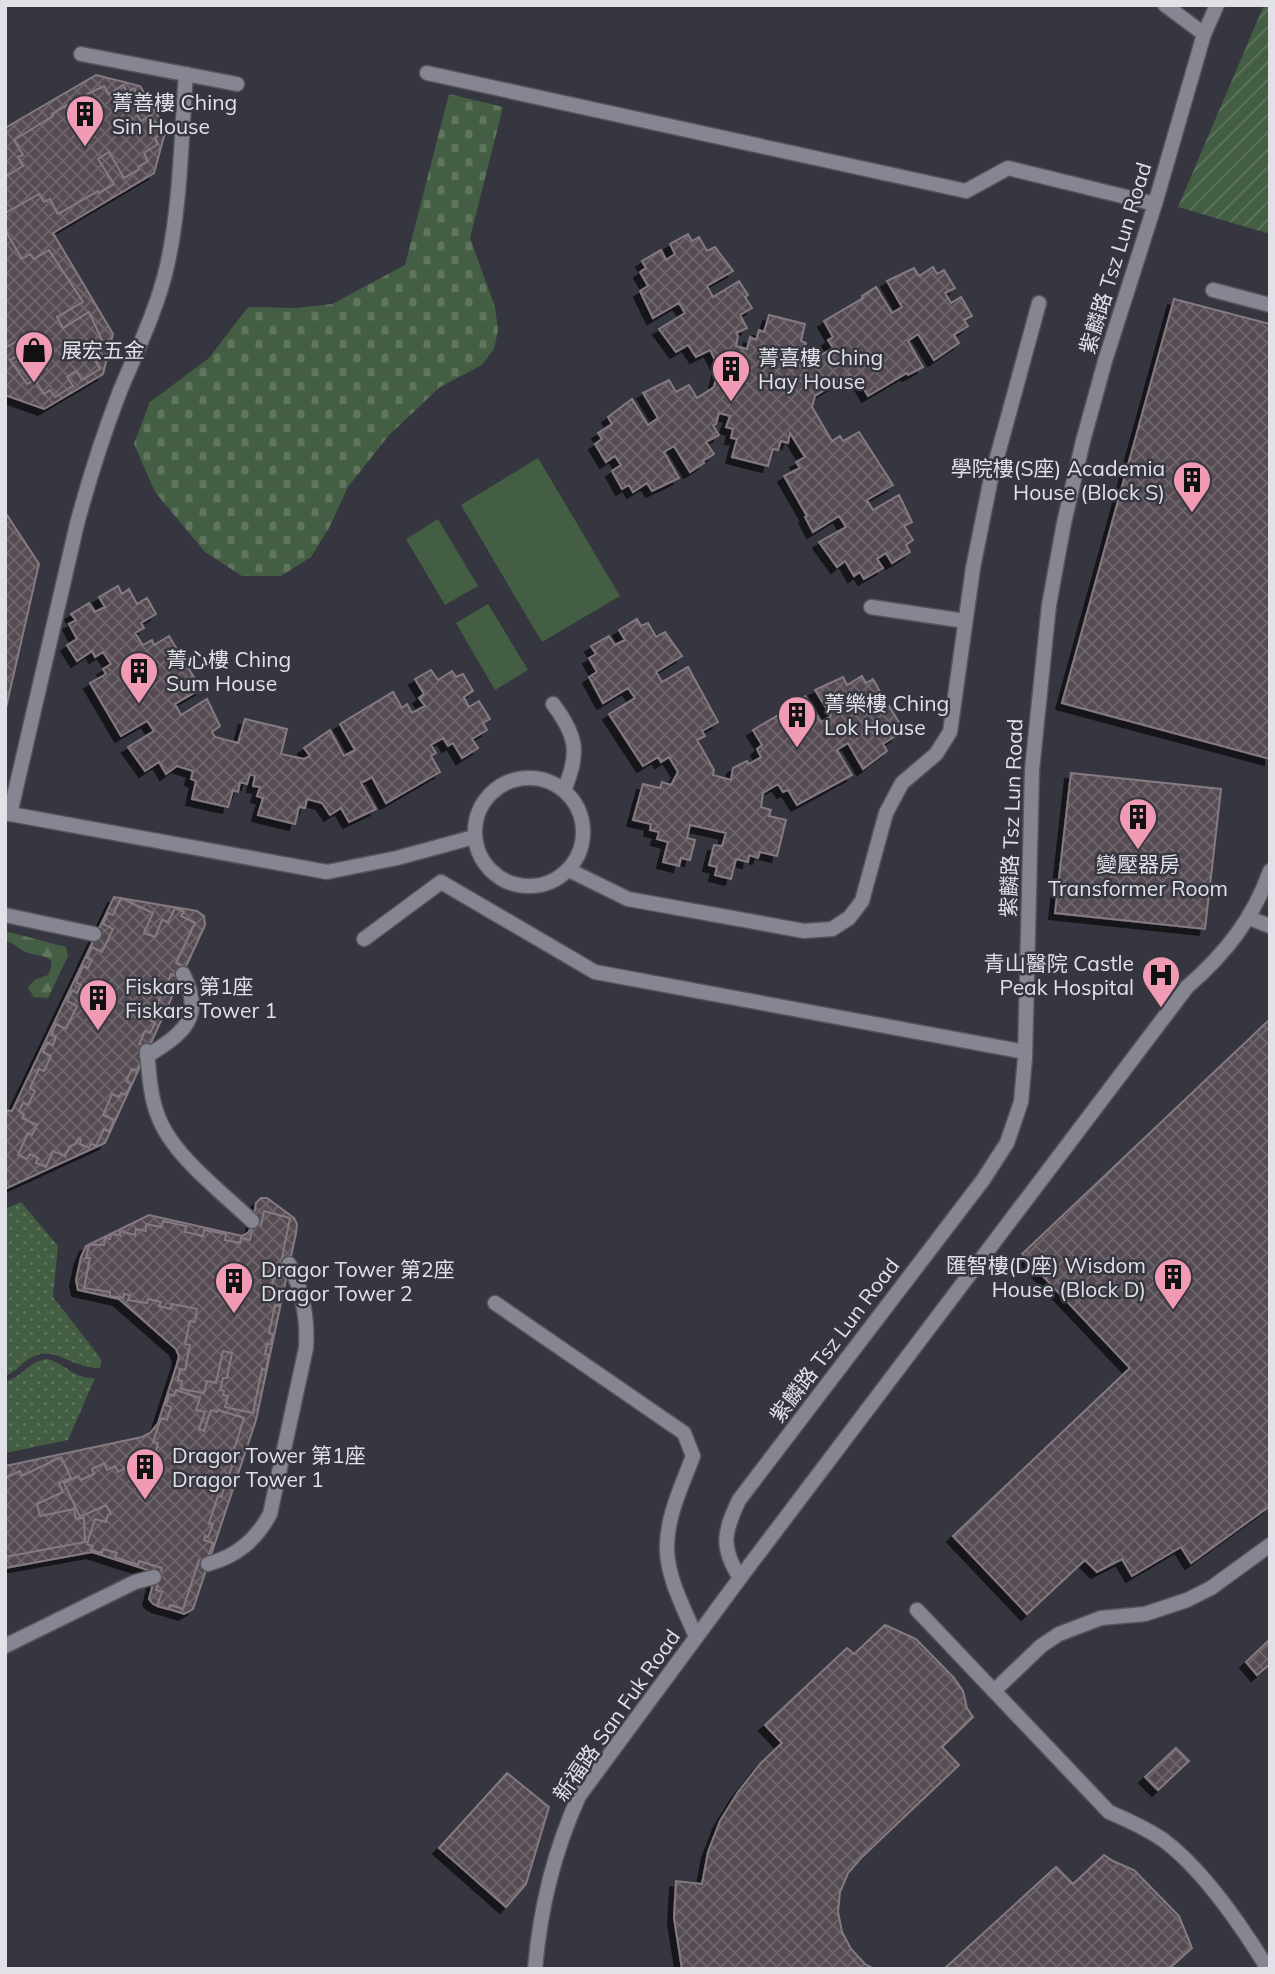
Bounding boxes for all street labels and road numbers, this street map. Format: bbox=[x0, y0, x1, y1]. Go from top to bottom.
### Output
street label: 紫麟路 Tsz Lun Road bbox=[1073, 159, 1157, 357]
street label: 紫麟路 Tsz Lun Road bbox=[995, 718, 1027, 918]
street label: 紫麟路 Tsz Lun Road bbox=[764, 1253, 904, 1427]
street label: 新福路 San Fuk Road bbox=[547, 1624, 685, 1806]

